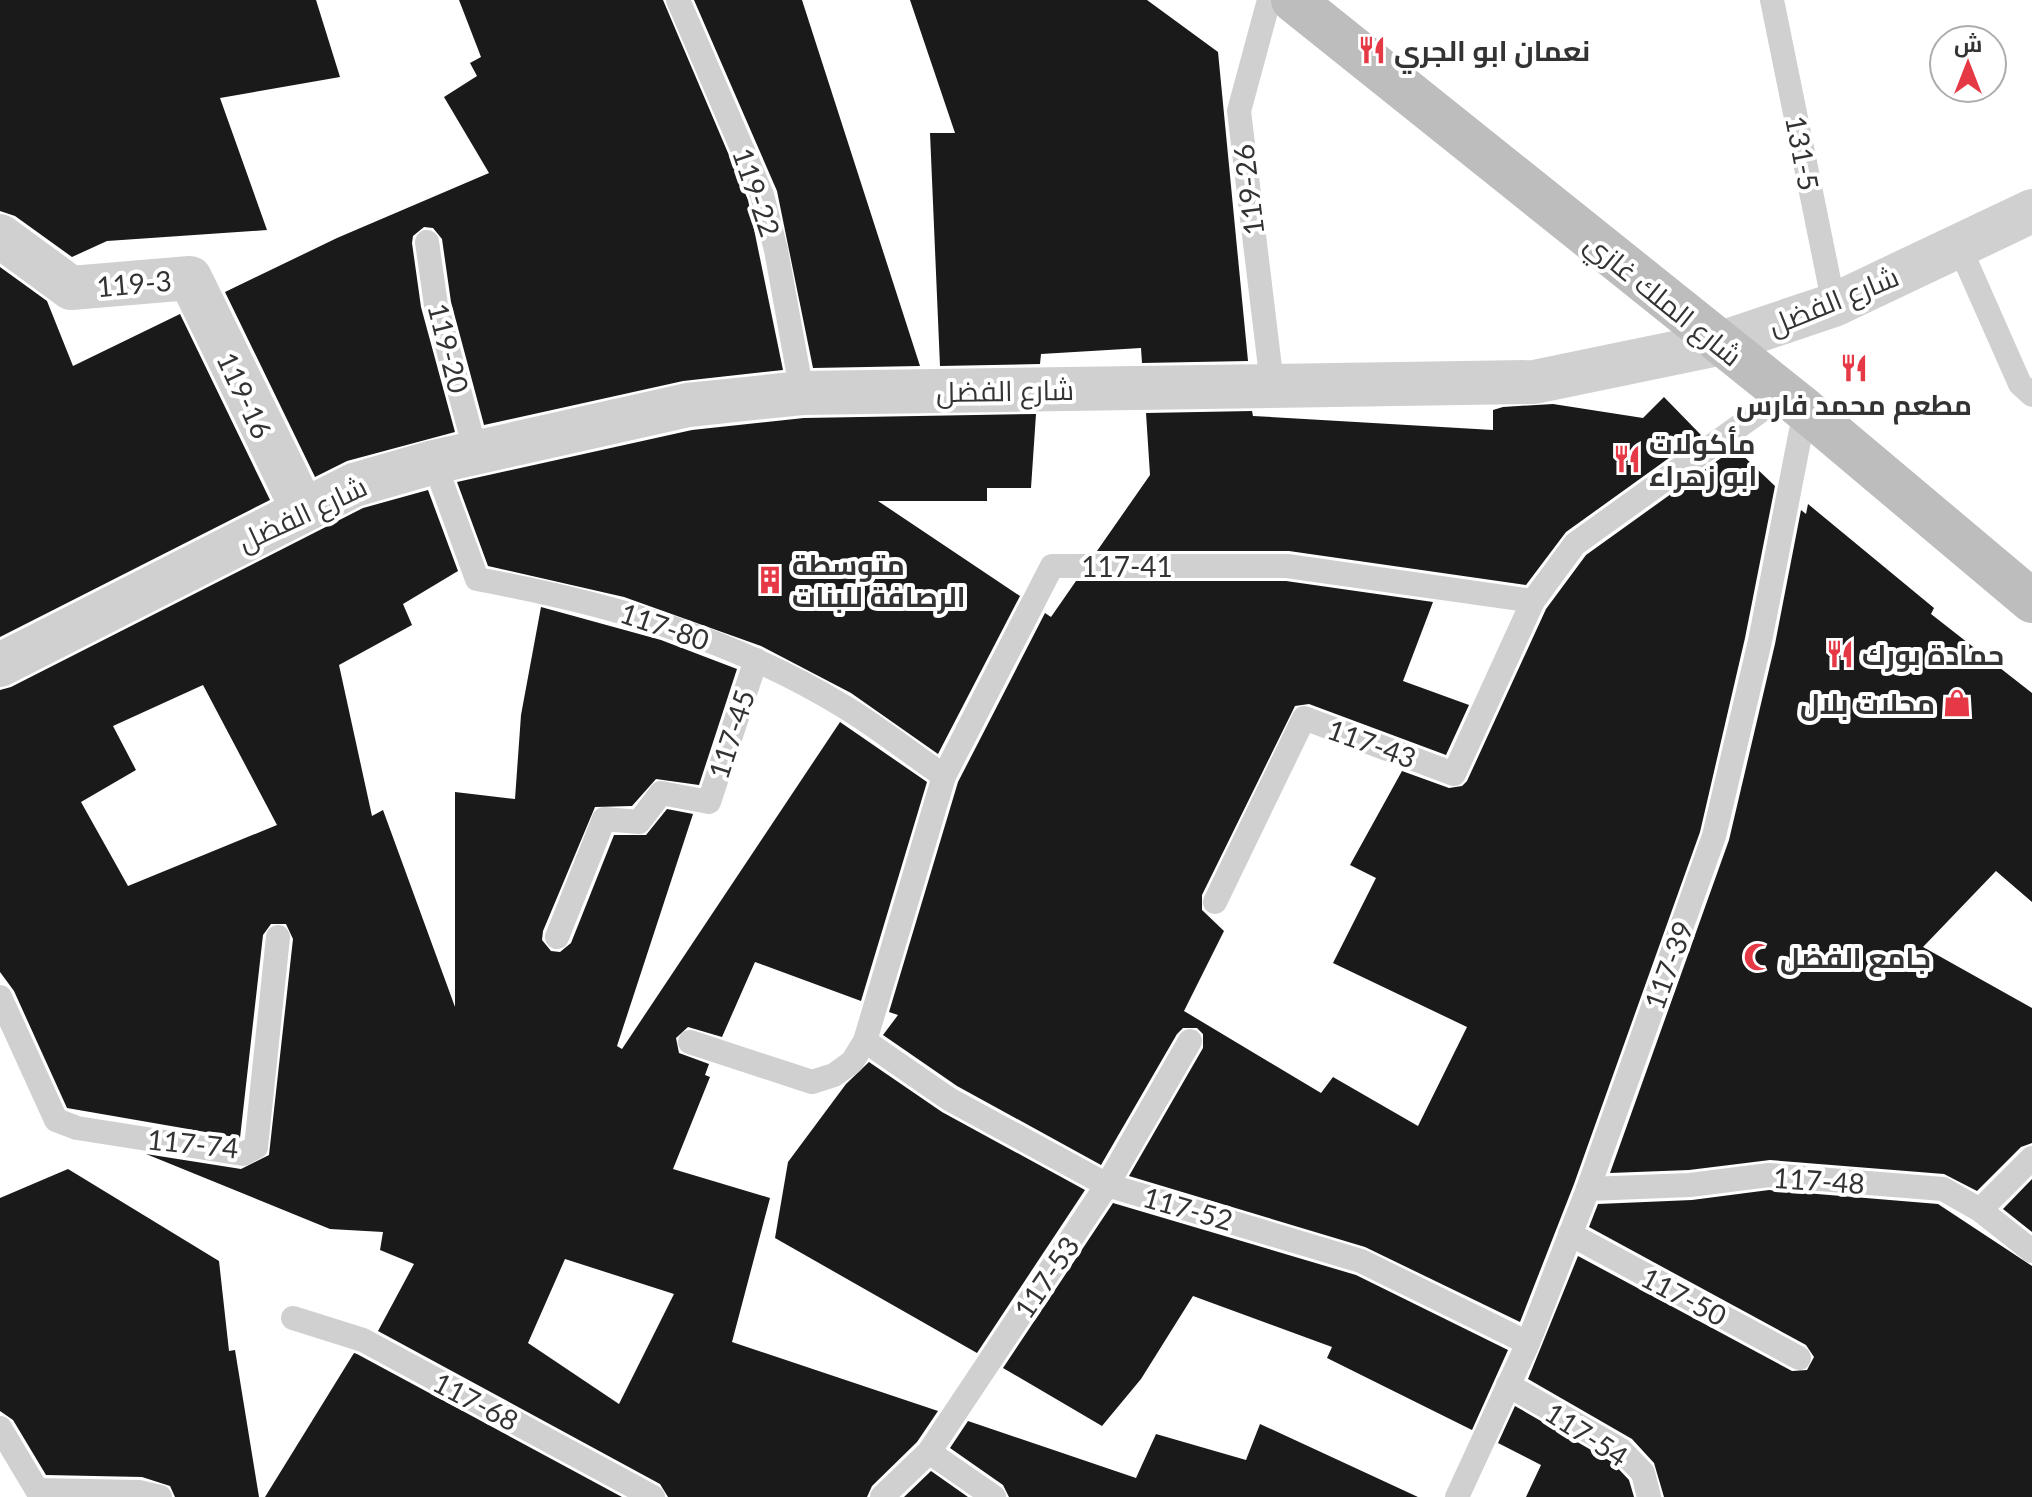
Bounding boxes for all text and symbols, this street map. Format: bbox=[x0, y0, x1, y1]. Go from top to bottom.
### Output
north arrow bbox=[1928, 24, 2008, 104]
text: ش bbox=[1954, 30, 1982, 58]
place label: نعمان ابو الجري bbox=[1394, 33, 1590, 74]
restaurant icon: نعمان ابو الجري bbox=[1357, 35, 1387, 65]
street label: 131-5 bbox=[1779, 113, 1827, 193]
street label: 119-26 bbox=[1226, 142, 1270, 238]
street label: 119-22 bbox=[726, 143, 788, 241]
street label: شارع الملك غازي bbox=[1575, 226, 1749, 377]
street label: شارع الفضل bbox=[1763, 258, 1904, 344]
street label: 119-3 bbox=[95, 263, 173, 303]
street label: 119-20 bbox=[421, 299, 477, 397]
street label: 119-16 bbox=[210, 346, 280, 444]
restaurant icon: مطعم محمد فارس bbox=[1839, 353, 1869, 383]
street label: شارع الفضل bbox=[936, 372, 1074, 411]
place label: مطعم محمد فارس bbox=[1736, 387, 1972, 425]
place label: مأكولات ابو زهراء bbox=[1649, 426, 1757, 493]
restaurant icon: مأكولات ابو زهراء bbox=[1612, 444, 1642, 474]
street label: شارع الفضل bbox=[232, 468, 373, 560]
place label: متوسطة الرصافة للبنات bbox=[792, 547, 966, 614]
street label: 117-41 bbox=[1081, 549, 1173, 583]
building icon: متوسطة الرصافة للبنات bbox=[755, 565, 785, 595]
street label: 117-80 bbox=[616, 595, 714, 657]
place label: حمادة بورك bbox=[1862, 637, 2004, 672]
restaurant icon: حمادة بورك bbox=[1825, 639, 1855, 669]
street label: 117-45 bbox=[701, 685, 761, 783]
place label: محلات بلال bbox=[1800, 686, 1935, 721]
shop icon: محلات بلال bbox=[1942, 688, 1972, 718]
street label: 117-43 bbox=[1323, 711, 1421, 775]
street label: 117-39 bbox=[1636, 916, 1700, 1014]
place label: جامع الفضل bbox=[1780, 940, 1931, 977]
mosque icon: جامع الفضل bbox=[1743, 942, 1773, 972]
street label: 117-74 bbox=[146, 1121, 240, 1165]
street label: 117-48 bbox=[1772, 1160, 1866, 1200]
street label: 117-52 bbox=[1139, 1179, 1237, 1237]
street label: 117-53 bbox=[1006, 1230, 1086, 1324]
street label: 117-50 bbox=[1636, 1259, 1732, 1333]
street label: 117-68 bbox=[428, 1364, 524, 1438]
street label: 117-54 bbox=[1539, 1395, 1635, 1473]

